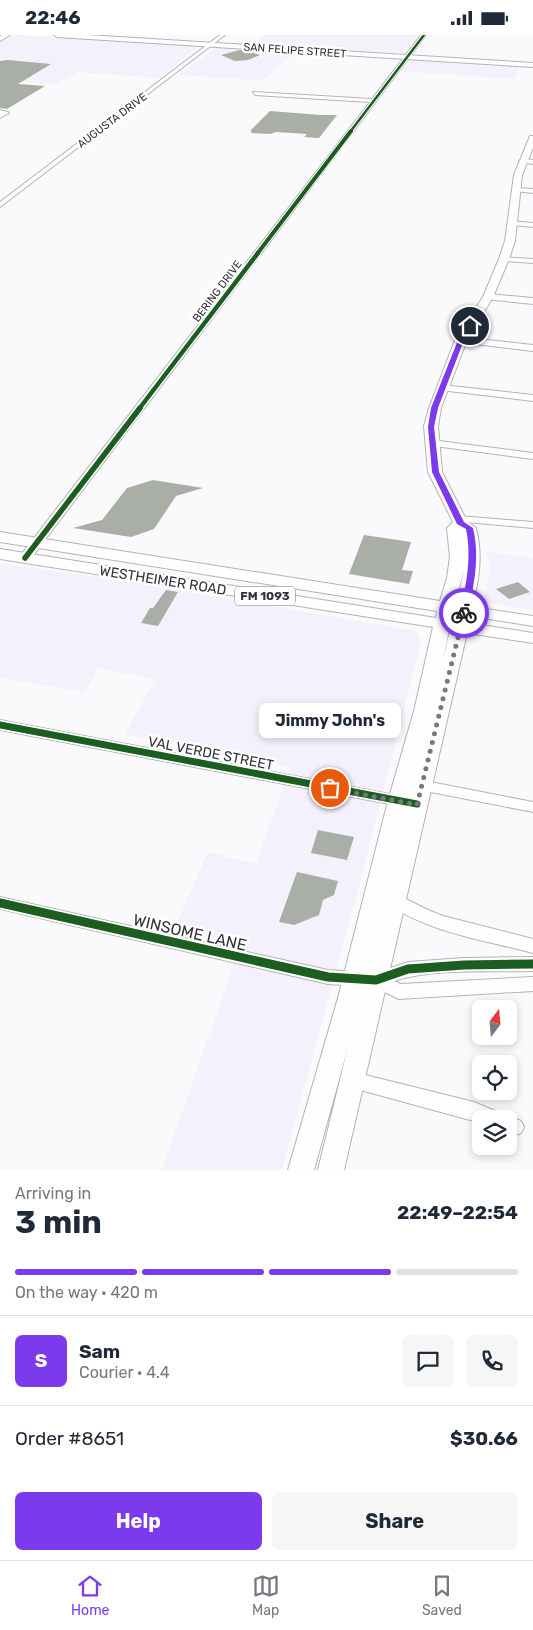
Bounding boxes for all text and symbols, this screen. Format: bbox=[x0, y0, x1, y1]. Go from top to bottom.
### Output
text: 22:46 bbox=[25, 6, 81, 29]
street label: SAN FELIPE STREET bbox=[243, 40, 348, 61]
street label: AUGUSTA DRIVE bbox=[75, 90, 150, 151]
street label: BERING DRIVE bbox=[190, 258, 245, 325]
pin bbox=[449, 305, 491, 347]
icon: home bbox=[456, 312, 484, 340]
street label: WESTHEIMER ROAD bbox=[98, 562, 228, 599]
road number: FM 1093 bbox=[235, 587, 295, 605]
courier bbox=[439, 588, 489, 638]
icon: bike bbox=[450, 599, 478, 627]
callout: Jimmy John's bbox=[259, 703, 401, 738]
text: Jimmy John's bbox=[275, 711, 385, 730]
street label: VAL VERDE STREET bbox=[147, 733, 275, 774]
pin bbox=[309, 767, 351, 809]
icon: bag bbox=[316, 774, 344, 802]
street label: WINSOME LANE bbox=[131, 910, 249, 955]
north arrow bbox=[472, 1000, 518, 1045]
map controls bbox=[472, 1000, 517, 1155]
button: locate bbox=[472, 1055, 517, 1100]
button: layers bbox=[472, 1110, 517, 1155]
text: Arriving in bbox=[15, 1184, 91, 1203]
text: 22:49–22:54 bbox=[397, 1201, 518, 1224]
text: 3 min bbox=[15, 1203, 102, 1241]
text: On the way · 420 m bbox=[15, 1283, 158, 1302]
button: chat bbox=[402, 1335, 454, 1387]
button: phone bbox=[466, 1335, 518, 1387]
text: Sam bbox=[79, 1340, 120, 1363]
text: S bbox=[35, 1349, 47, 1372]
text: Courier · 4.4 bbox=[79, 1363, 170, 1382]
text: Order #8651 bbox=[15, 1427, 124, 1450]
text: $30.66 bbox=[450, 1427, 518, 1450]
button: Help bbox=[15, 1492, 262, 1550]
button: Share bbox=[272, 1492, 518, 1550]
tab: Home bbox=[71, 1572, 109, 1619]
tab: Map bbox=[252, 1572, 280, 1619]
tab: Saved bbox=[422, 1572, 462, 1619]

